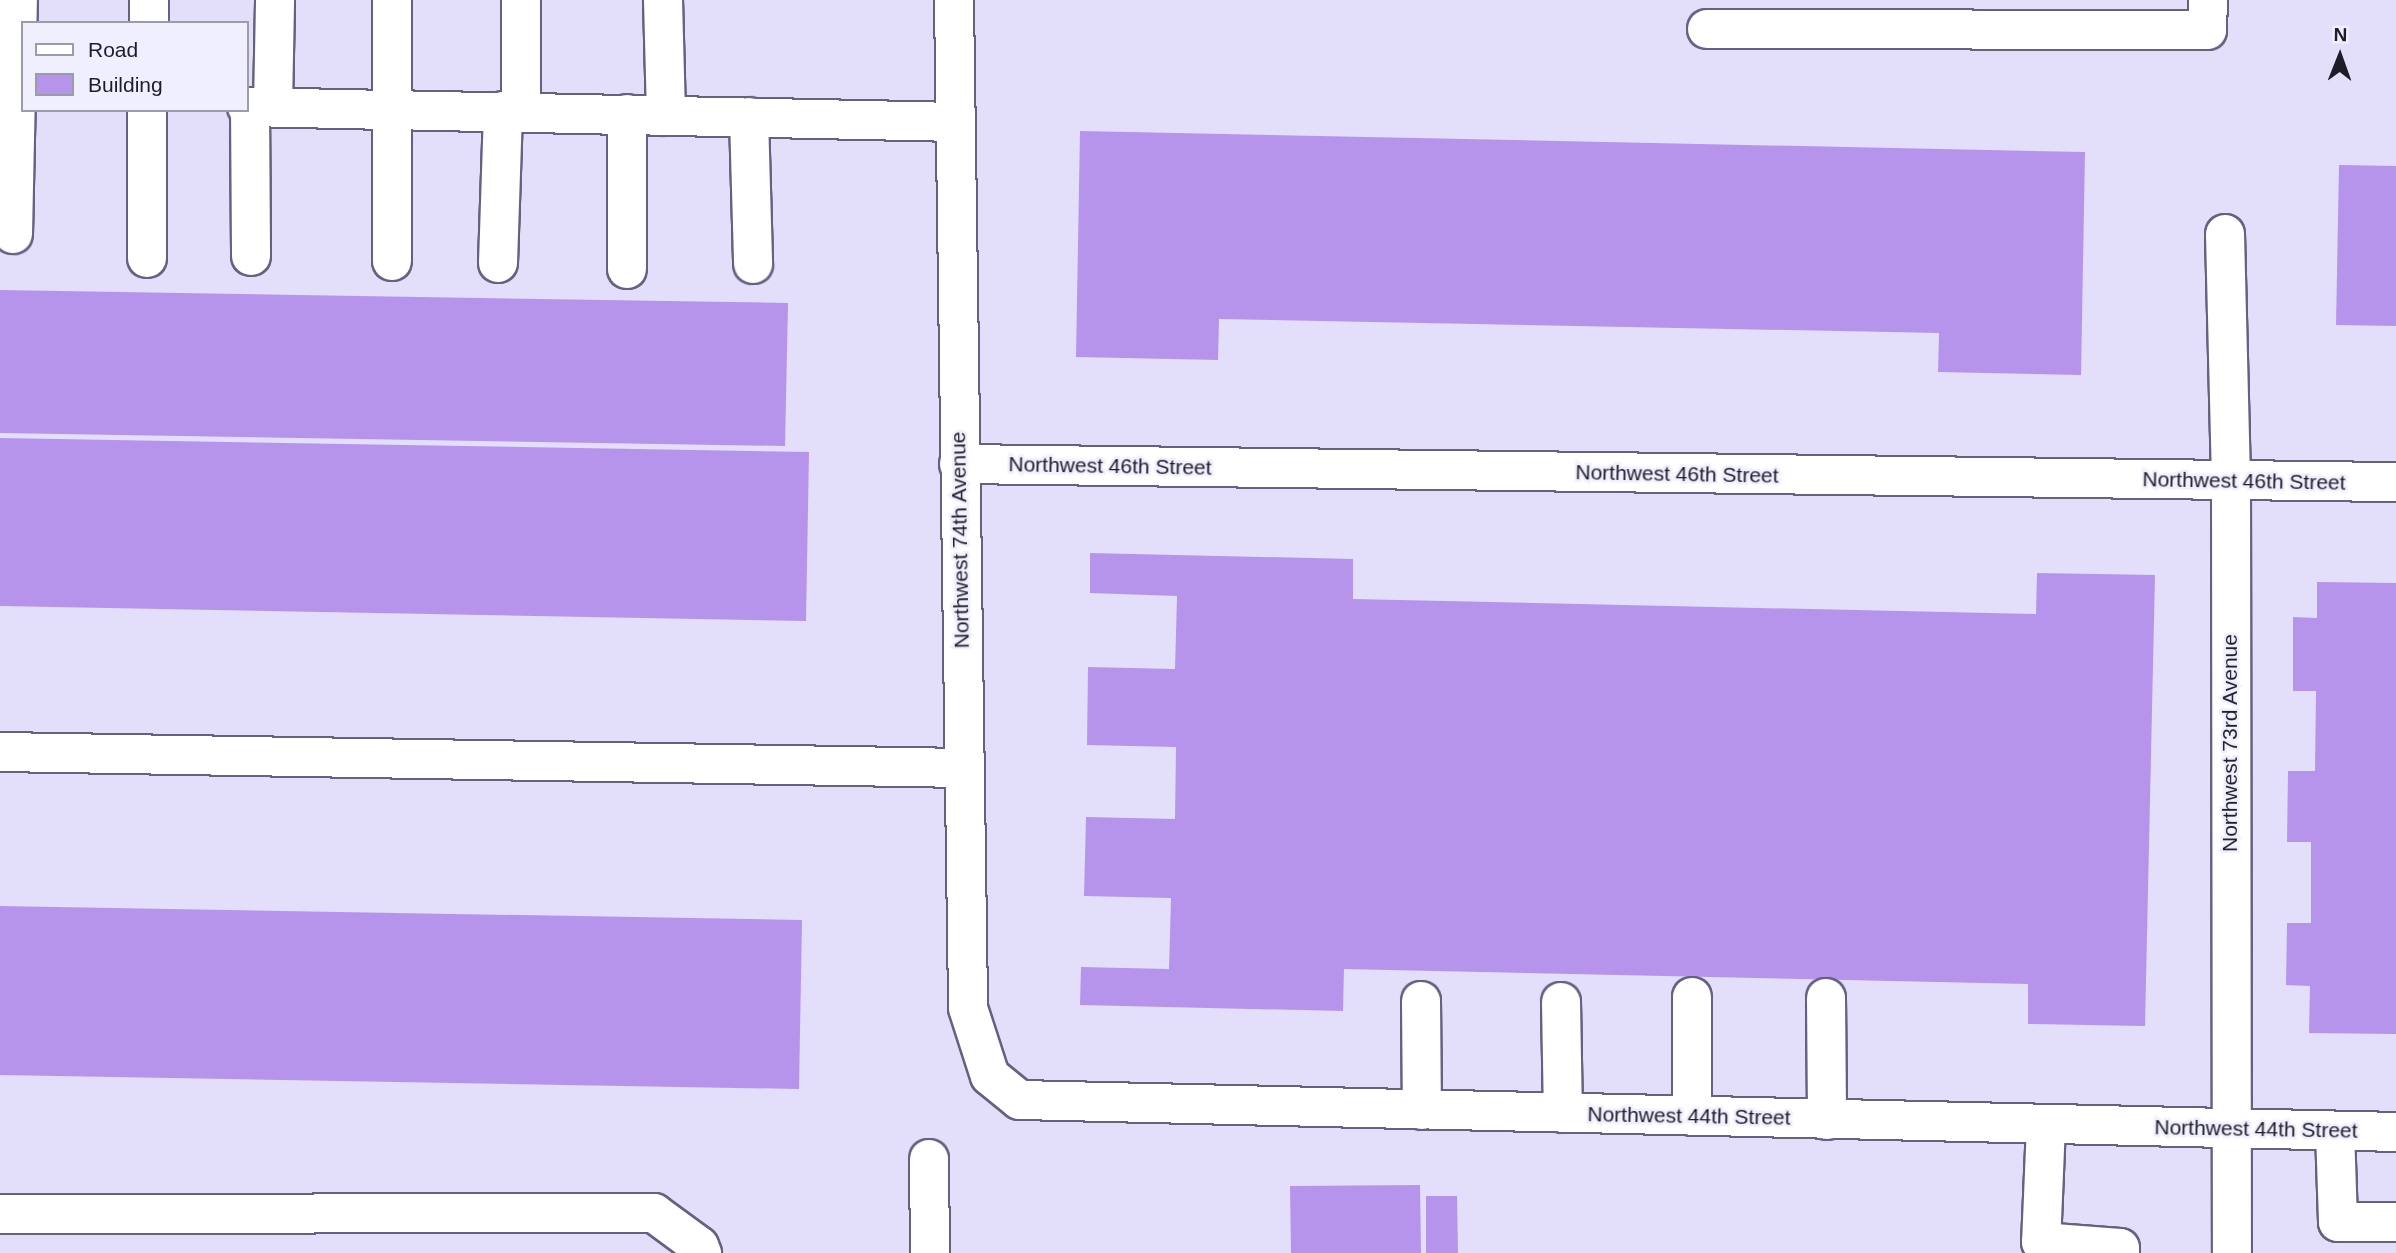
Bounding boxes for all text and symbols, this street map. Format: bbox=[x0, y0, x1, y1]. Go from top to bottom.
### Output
legend bbox=[21, 21, 248, 112]
north arrow bbox=[2305, 21, 2375, 91]
text: N bbox=[2333, 24, 2347, 45]
text: Road bbox=[88, 38, 138, 61]
text: Building bbox=[88, 73, 163, 96]
street label: Northwest 74th Avenue bbox=[946, 431, 974, 649]
street label: Northwest 46th Street bbox=[1008, 452, 1212, 480]
street label: Northwest 46th Street bbox=[1575, 460, 1779, 488]
street label: Northwest 46th Street bbox=[2142, 467, 2346, 495]
street label: Northwest 73rd Avenue bbox=[2217, 633, 2243, 853]
street label: Northwest 44th Street bbox=[1587, 1102, 1791, 1130]
street label: Northwest 44th Street bbox=[2154, 1115, 2358, 1143]

